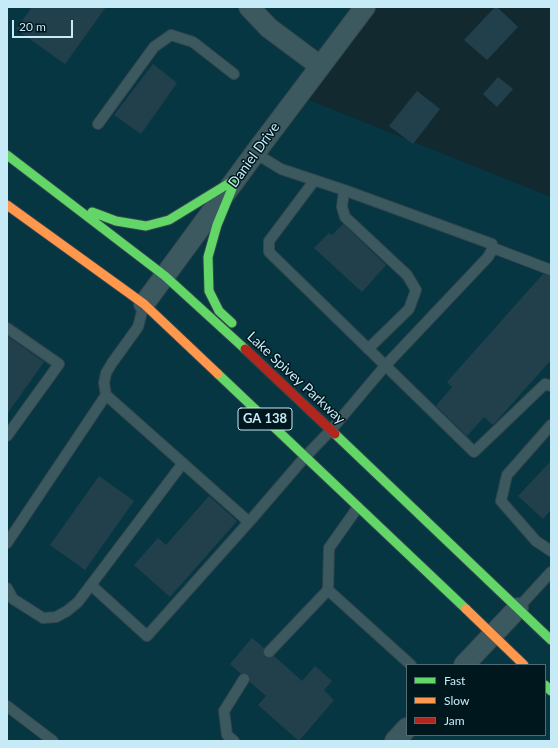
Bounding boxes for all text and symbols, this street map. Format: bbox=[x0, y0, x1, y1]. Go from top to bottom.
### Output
scale bar bbox=[14, 12, 75, 38]
text: 20 m bbox=[19, 19, 46, 34]
street label: Daniel Drive bbox=[225, 119, 283, 191]
street label: Lake Spivey Parkway bbox=[244, 328, 348, 428]
road number: GA 138 bbox=[238, 408, 292, 430]
legend bbox=[406, 664, 546, 736]
text: Fast bbox=[444, 673, 465, 688]
text: Slow bbox=[444, 693, 469, 708]
text: Jam bbox=[444, 713, 465, 728]

